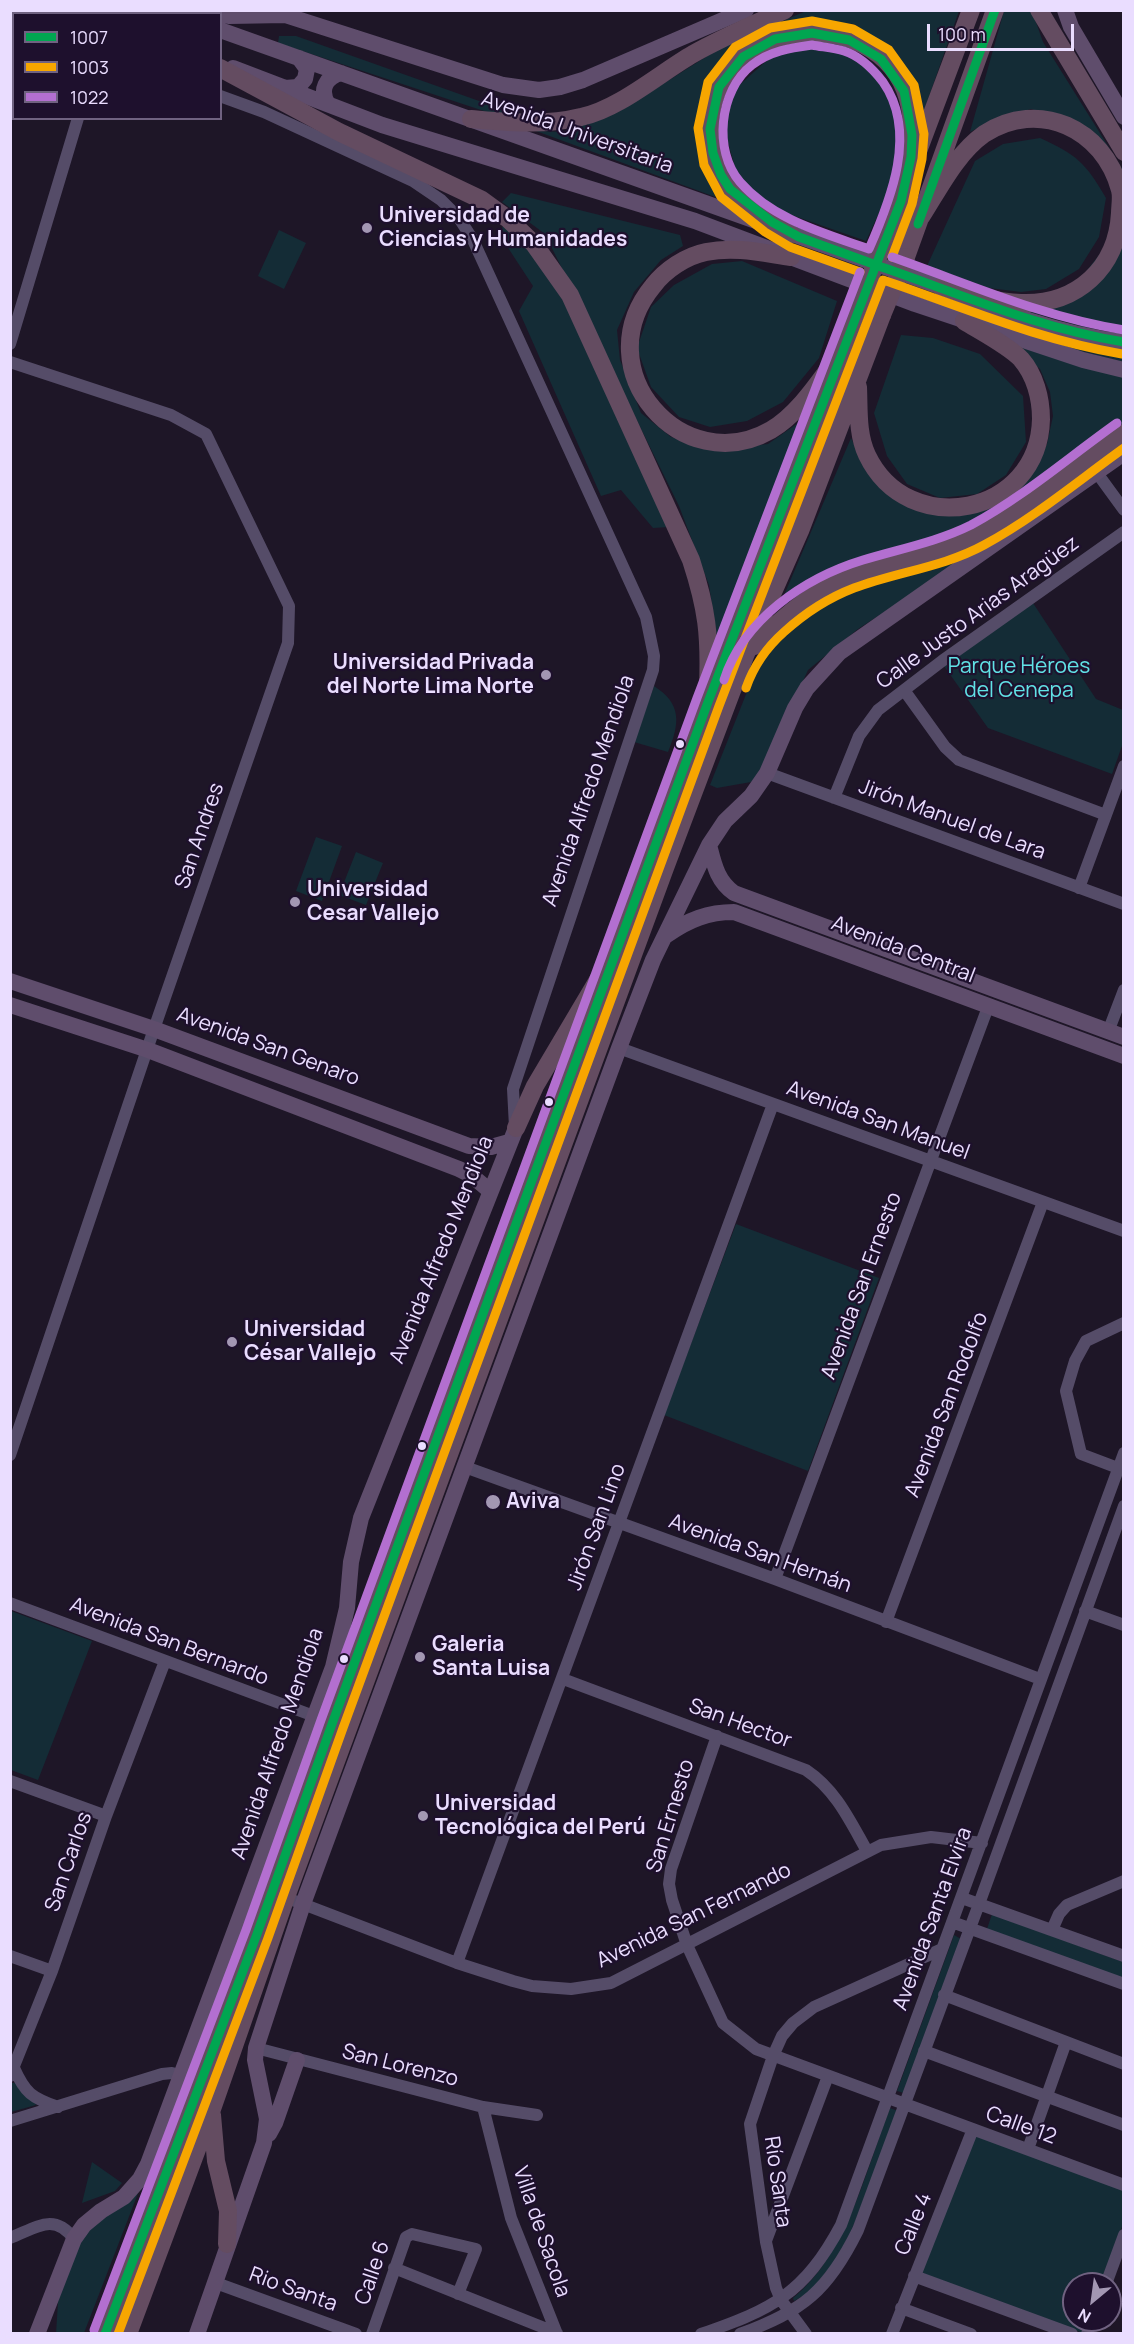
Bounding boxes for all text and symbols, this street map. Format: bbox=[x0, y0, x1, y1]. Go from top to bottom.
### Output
legend bbox=[12, 12, 222, 120]
scale bar bbox=[930, 12, 1077, 50]
text: 100 m bbox=[938, 22, 986, 46]
text: 1007 bbox=[70, 25, 108, 49]
text: 1003 bbox=[70, 55, 109, 79]
text: 1022 bbox=[70, 85, 109, 109]
street label: Avenida Universitaria bbox=[478, 87, 676, 179]
place label: Universidad de Ciencias y Humanidades bbox=[379, 203, 627, 253]
marker: Universidad de Ciencias y Humanidades bbox=[360, 221, 374, 235]
street label: Calle Justo Arias Aragüez bbox=[872, 531, 1084, 695]
place label: Universidad Privada del Norte Lima Norte bbox=[327, 650, 534, 700]
park label: Parque Héroes del Cenepa bbox=[948, 654, 1090, 704]
marker: Universidad Privada del Norte Lima Norte bbox=[539, 668, 553, 682]
street label: Avenida Alfredo Mendiola bbox=[538, 672, 640, 910]
unlabelled marker bbox=[674, 738, 686, 750]
street label: Jirón Manuel de Lara bbox=[855, 774, 1049, 866]
street label: San Andres bbox=[170, 780, 230, 892]
place label: Universidad Cesar Vallejo bbox=[307, 877, 439, 927]
marker: Universidad Cesar Vallejo bbox=[288, 895, 302, 909]
street label: Avenida Central bbox=[828, 911, 978, 989]
street label: Avenida San Genaro bbox=[173, 1002, 363, 1092]
street label: Avenida San Manuel bbox=[783, 1076, 973, 1166]
unlabelled marker bbox=[543, 1096, 555, 1108]
street label: Avenida Alfredo Mendiola bbox=[385, 1133, 499, 1367]
street label: Avenida San Ernesto bbox=[816, 1189, 908, 1383]
street label: Avenida San Rodolfo bbox=[900, 1309, 994, 1501]
place label: Universidad César Vallejo bbox=[244, 1317, 376, 1367]
marker: Universidad César Vallejo bbox=[225, 1335, 239, 1349]
unlabelled marker bbox=[416, 1440, 428, 1452]
street label: Jirón San Lino bbox=[562, 1460, 632, 1594]
place label: Aviva bbox=[506, 1489, 560, 1515]
marker: Aviva bbox=[484, 1493, 502, 1511]
street label: Avenida San Hernán bbox=[665, 1509, 855, 1599]
street label: Avenida San Bernardo bbox=[66, 1592, 272, 1692]
street label: Avenida Alfredo Mendiola bbox=[227, 1625, 329, 1863]
place label: Galeria Santa Luisa bbox=[432, 1632, 550, 1682]
marker: Galeria Santa Luisa bbox=[413, 1650, 427, 1664]
unlabelled marker bbox=[338, 1653, 350, 1665]
street label: San Hector bbox=[685, 1694, 795, 1754]
street label: San Ernesto bbox=[642, 1756, 700, 1876]
place label: Universidad Tecnológica del Perú bbox=[435, 1791, 646, 1841]
street label: San Carlos bbox=[40, 1809, 98, 1915]
marker: Universidad Tecnológica del Perú bbox=[416, 1809, 430, 1823]
street label: Avenida Santa Elvira bbox=[888, 1824, 978, 2014]
street label: Avenida San Fernando bbox=[593, 1858, 795, 1974]
street label: San Lorenzo bbox=[339, 2039, 461, 2093]
street label: Calle 12 bbox=[982, 2102, 1060, 2150]
street label: Río Santa bbox=[758, 2135, 796, 2229]
street label: Villa de Sacola bbox=[507, 2163, 575, 2301]
street label: Calle 4 bbox=[890, 2189, 938, 2259]
street label: Calle 6 bbox=[350, 2238, 396, 2308]
street label: Rio Santa bbox=[245, 2262, 341, 2318]
north arrow bbox=[1062, 2272, 1122, 2332]
text: N bbox=[1074, 2304, 1095, 2328]

